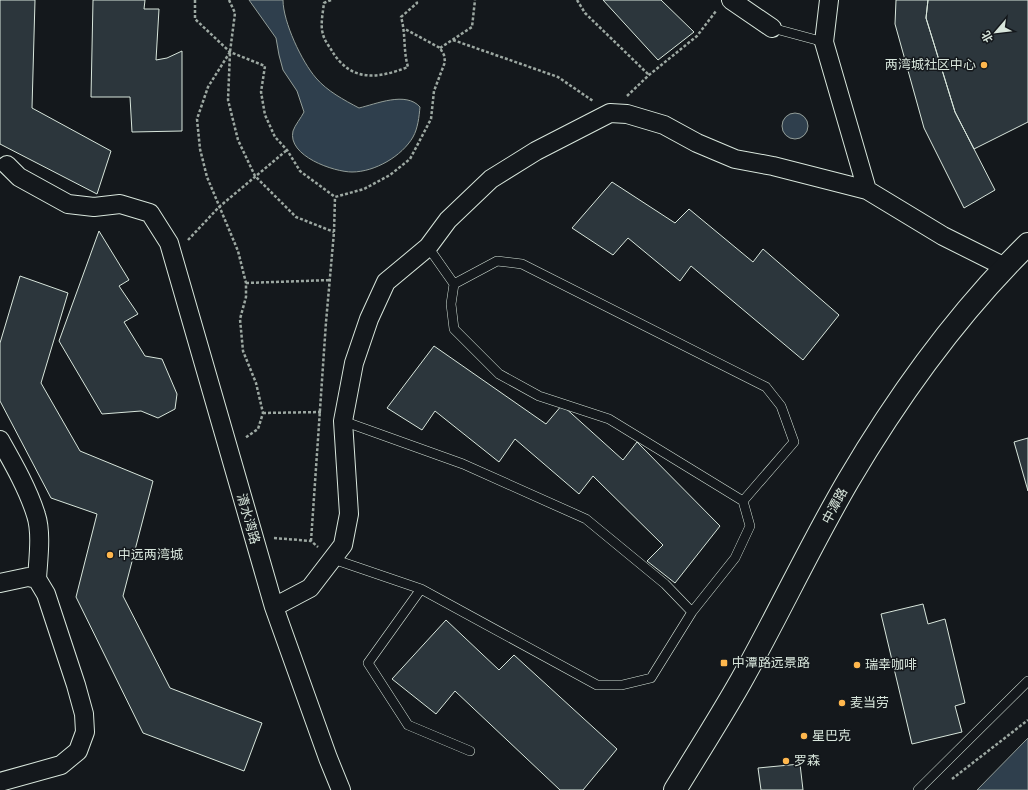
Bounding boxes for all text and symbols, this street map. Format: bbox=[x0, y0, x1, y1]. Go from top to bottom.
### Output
north arrow bbox=[976, 12, 1016, 52]
text: 北 bbox=[978, 28, 997, 45]
place label: 两湾城社区中心 bbox=[885, 56, 976, 74]
marker: 两湾城社区中心 bbox=[979, 60, 989, 70]
street label: 中潭路 bbox=[818, 485, 852, 527]
street label: 清水湾路 bbox=[232, 492, 264, 546]
place label: 中远两湾城 bbox=[118, 546, 183, 564]
marker: 中远两湾城 bbox=[105, 550, 115, 560]
place label: 中潭路远景路 bbox=[732, 654, 810, 672]
place label: 瑞幸咖啡 bbox=[865, 656, 917, 674]
marker: 中潭路远景路 bbox=[719, 658, 729, 668]
marker: 瑞幸咖啡 bbox=[852, 660, 862, 670]
place label: 麦当劳 bbox=[850, 694, 889, 712]
marker: 麦当劳 bbox=[837, 698, 847, 708]
place label: 星巴克 bbox=[812, 727, 851, 745]
marker: 星巴克 bbox=[799, 731, 809, 741]
place label: 罗森 bbox=[794, 752, 820, 770]
marker: 罗森 bbox=[781, 756, 791, 766]

